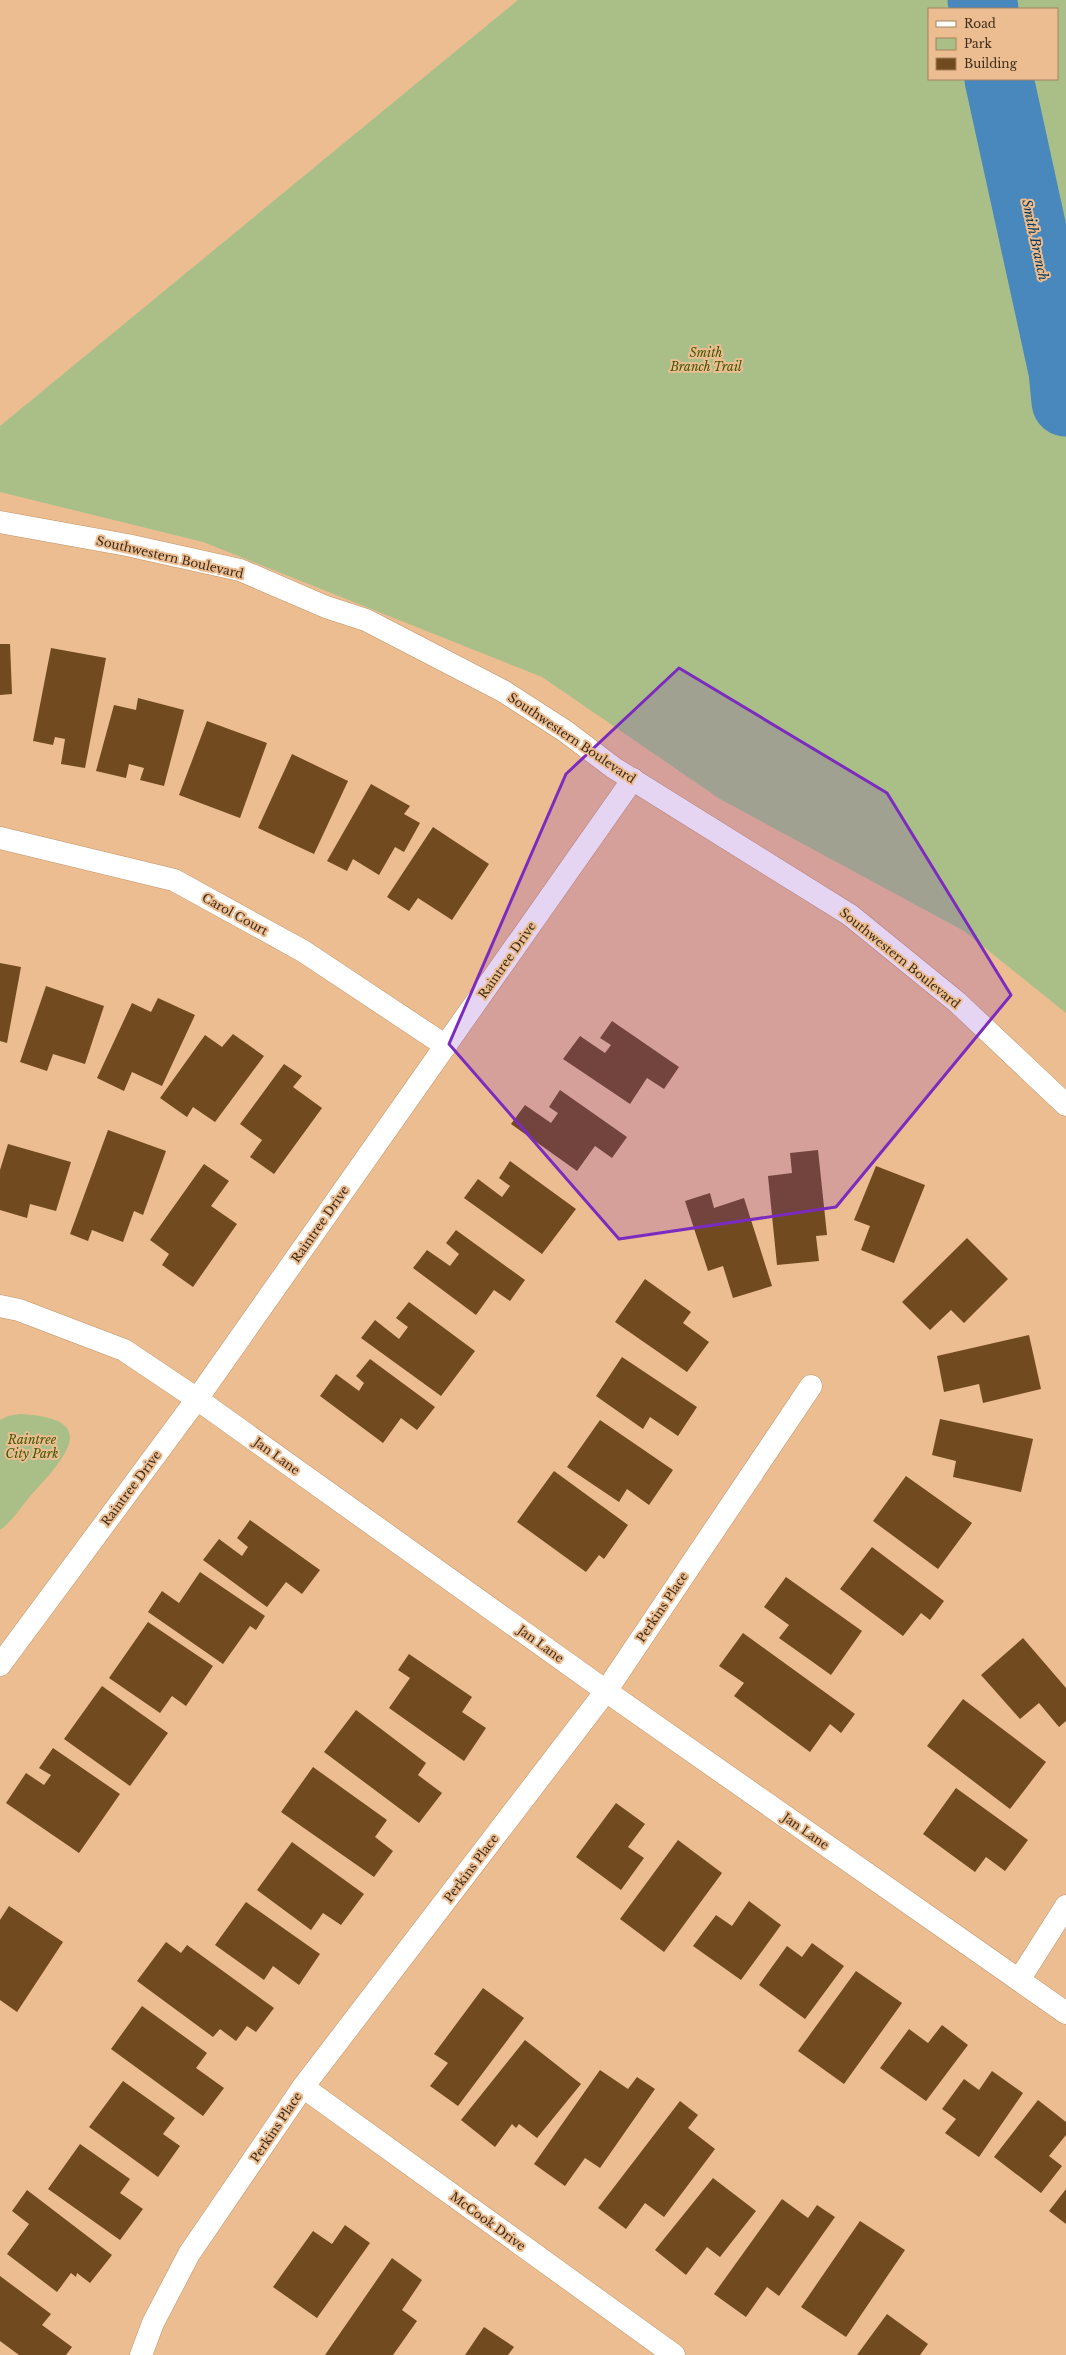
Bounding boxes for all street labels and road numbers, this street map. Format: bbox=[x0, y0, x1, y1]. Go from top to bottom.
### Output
street label: Southwestern Boulevard bbox=[95, 533, 245, 581]
street label: Southwestern Boulevard bbox=[505, 690, 639, 786]
street label: Carol Court bbox=[200, 890, 271, 938]
street label: Southwestern Boulevard bbox=[837, 905, 963, 1011]
street label: Raintree Drive bbox=[475, 919, 539, 1001]
street label: Raintree Drive bbox=[288, 1183, 352, 1265]
street label: Jan Lane bbox=[249, 1433, 303, 1478]
street label: Raintree Drive bbox=[98, 1447, 164, 1528]
street label: Perkins Place bbox=[633, 1569, 691, 1645]
street label: Jan Lane bbox=[513, 1621, 567, 1666]
street label: Jan Lane bbox=[778, 1808, 832, 1852]
street label: Perkins Place bbox=[441, 1831, 502, 1905]
street label: Perkins Place bbox=[247, 2089, 305, 2165]
street label: McCook Drive bbox=[447, 2189, 529, 2253]

